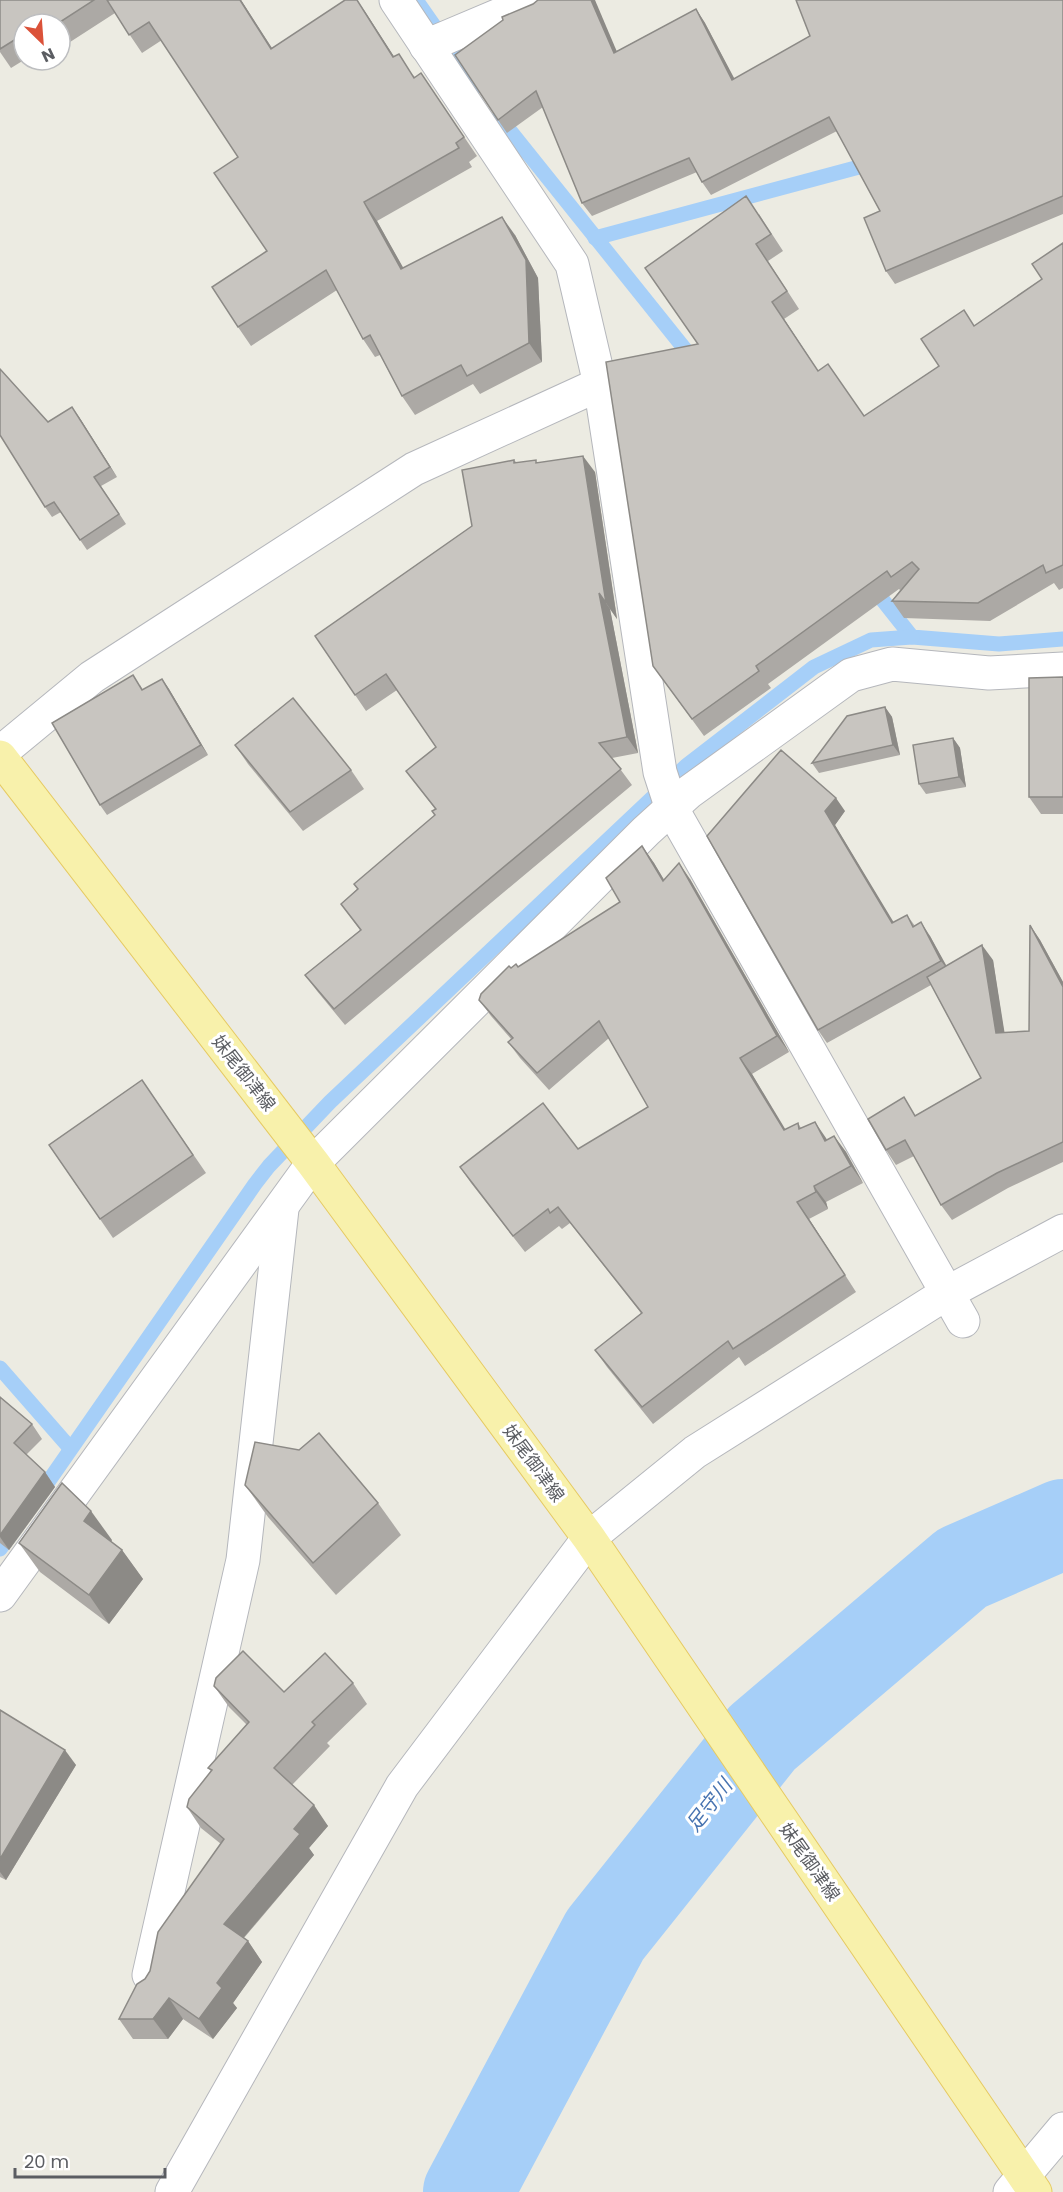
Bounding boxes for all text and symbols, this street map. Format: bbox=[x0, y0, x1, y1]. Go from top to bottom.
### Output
north arrow bbox=[12, 12, 72, 72]
text: N bbox=[38, 42, 58, 68]
street label: 妹尾御津線 bbox=[206, 1030, 282, 1116]
street label: 妹尾御津線 bbox=[497, 1419, 571, 1507]
water label: 足守川 bbox=[679, 1771, 740, 1837]
street label: 妹尾御津線 bbox=[774, 1818, 846, 1906]
scale bar bbox=[15, 2141, 165, 2179]
text: 20 m bbox=[24, 2149, 69, 2174]

